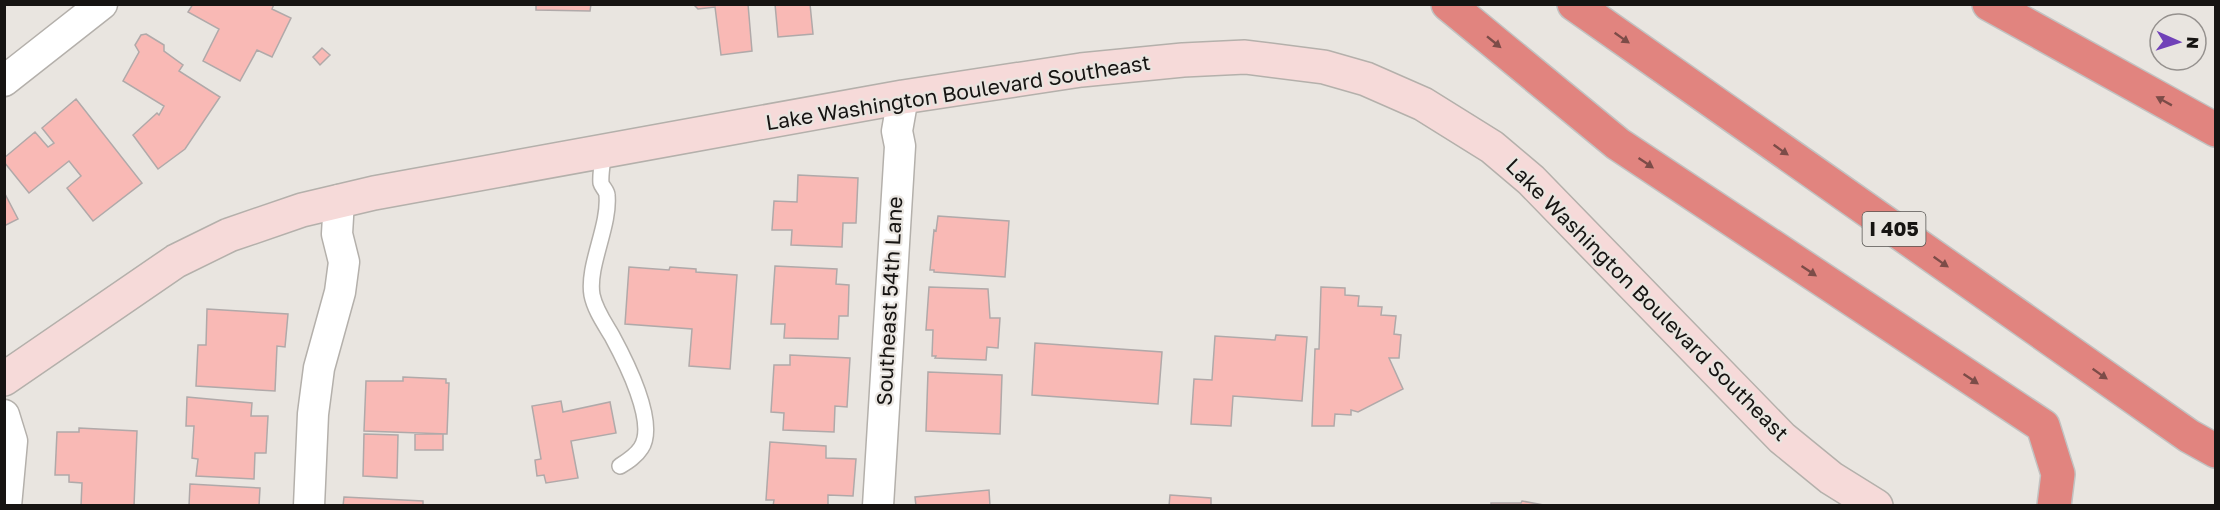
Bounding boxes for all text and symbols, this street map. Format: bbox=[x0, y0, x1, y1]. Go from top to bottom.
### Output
north arrow bbox=[2148, 12, 2208, 72]
one-way arrow bbox=[1613, 32, 1629, 44]
one-way arrow bbox=[1486, 35, 1502, 48]
text: N bbox=[2183, 36, 2203, 49]
street label: Lake Washington Boulevard Southeast bbox=[764, 49, 1152, 135]
one-way arrow bbox=[2156, 96, 2172, 107]
one-way arrow bbox=[1773, 144, 1789, 156]
street label: Lake Washington Boulevard Southeast bbox=[1501, 152, 1795, 446]
one-way arrow bbox=[1638, 157, 1655, 168]
street label: Southeast 54th Lane bbox=[871, 196, 907, 406]
road number: I 405 bbox=[1862, 212, 1926, 246]
one-way arrow bbox=[1932, 256, 1948, 268]
one-way arrow bbox=[1801, 265, 1817, 276]
one-way arrow bbox=[2092, 368, 2108, 380]
one-way arrow bbox=[1963, 373, 1979, 384]

